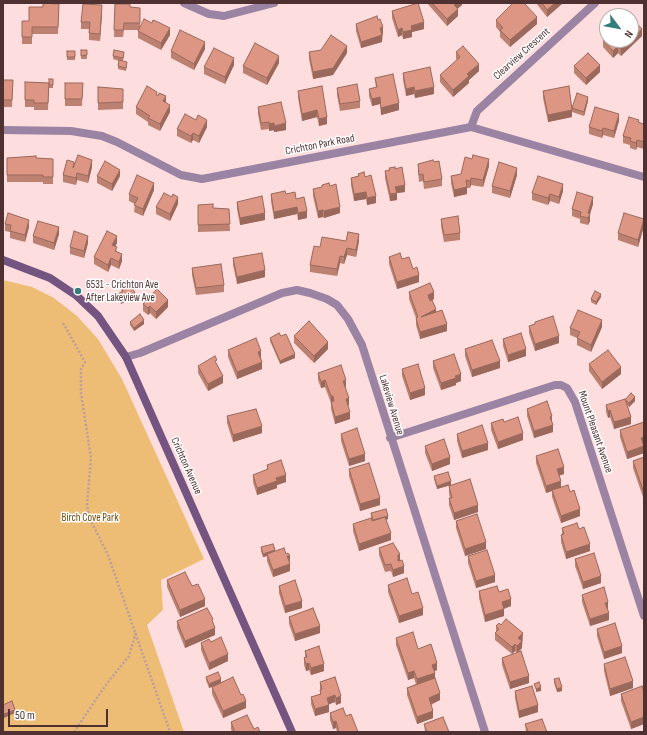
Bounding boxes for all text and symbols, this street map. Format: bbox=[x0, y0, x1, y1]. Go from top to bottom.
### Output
north arrow bbox=[599, 8, 639, 48]
street label: Clearview Crescent bbox=[491, 25, 553, 83]
text: N bbox=[622, 28, 636, 40]
street label: Crichton Park Road bbox=[284, 132, 356, 158]
place label: 6531 - Crichton Ave After Lakeview Ave bbox=[86, 278, 158, 304]
marker: 6531 - Crichton Ave After Lakeview Ave bbox=[73, 286, 83, 296]
street label: Lakeview Avenue bbox=[376, 373, 406, 437]
street label: Mount Pleasant Avenue bbox=[575, 389, 615, 475]
street label: Crichton Avenue bbox=[168, 436, 204, 496]
park label: Birch Cove Park bbox=[62, 511, 118, 525]
scale bar bbox=[10, 701, 110, 727]
text: 50 m bbox=[15, 708, 35, 723]

